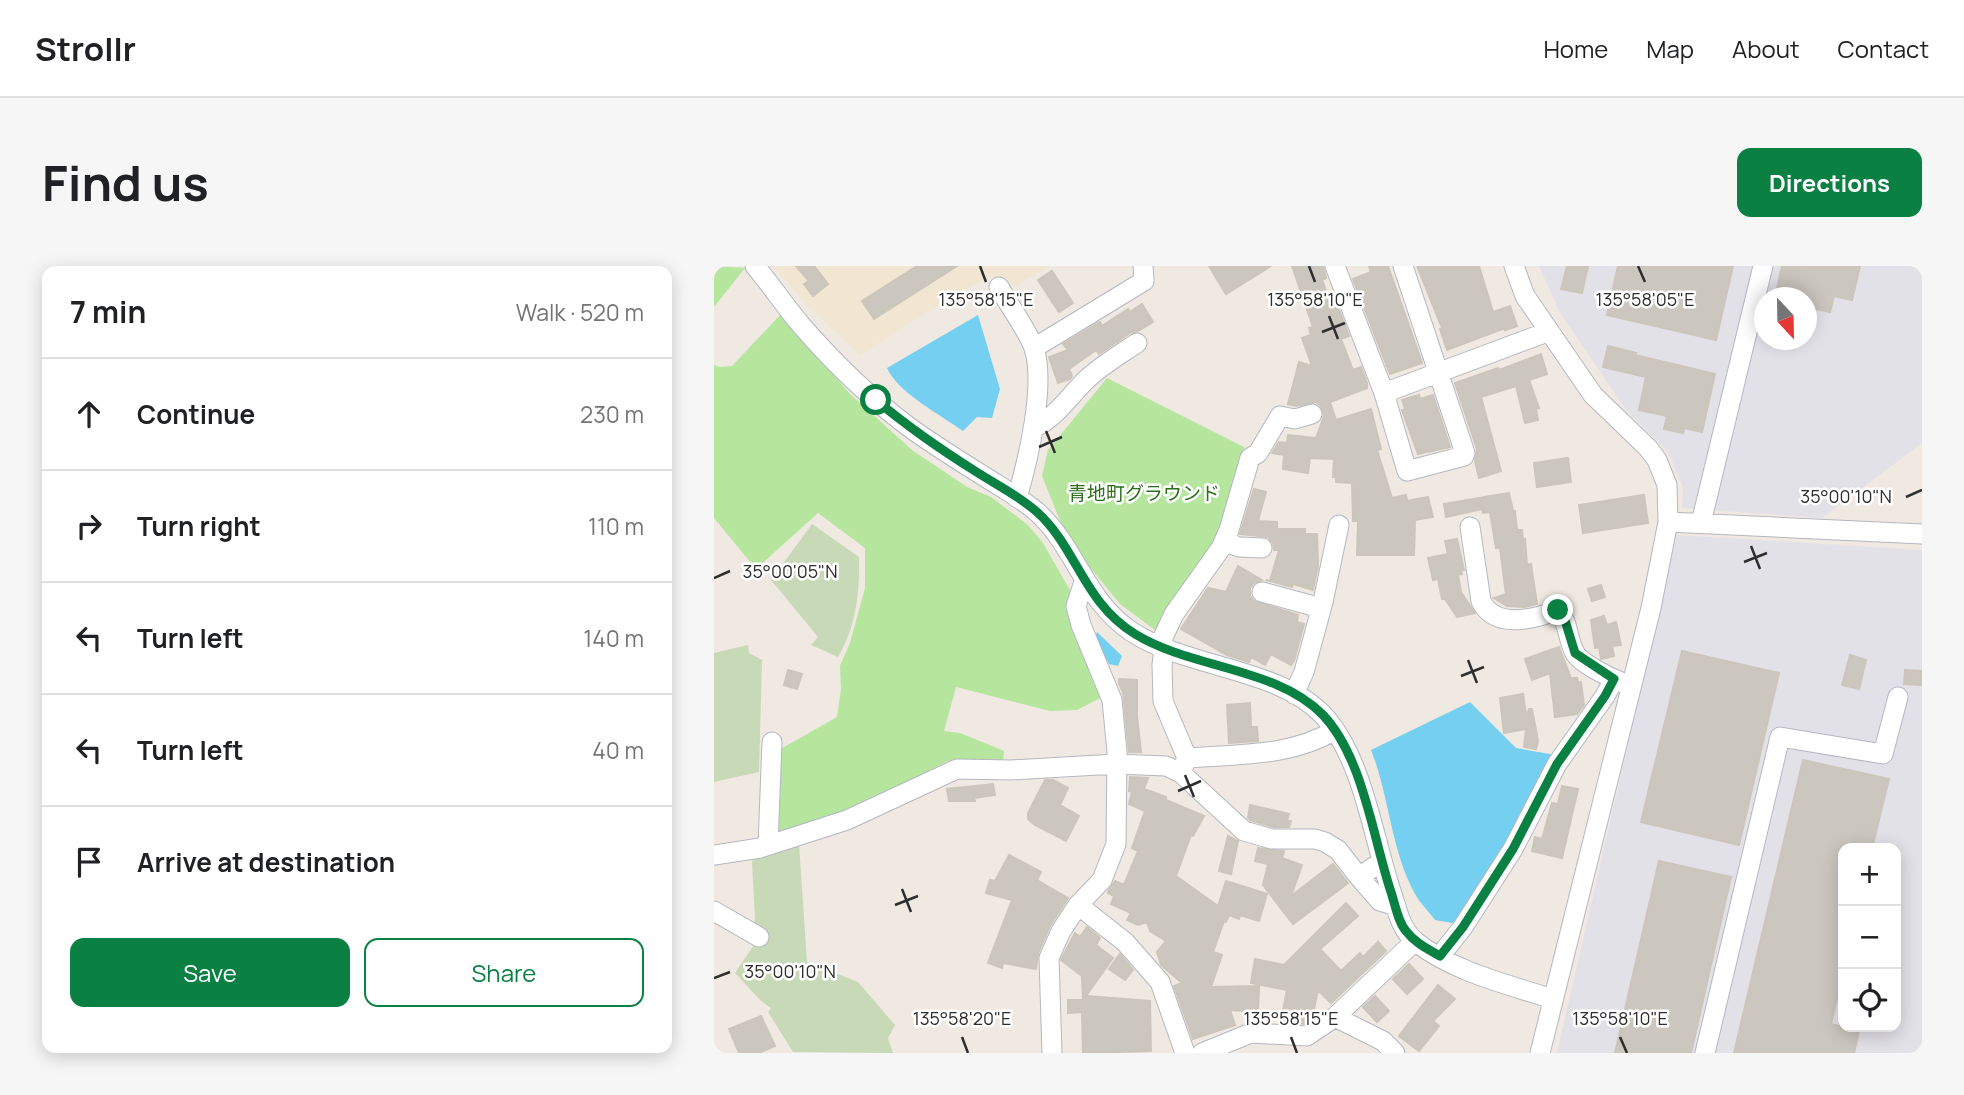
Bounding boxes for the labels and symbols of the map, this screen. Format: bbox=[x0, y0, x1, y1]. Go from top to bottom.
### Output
text: 135°58'15"E bbox=[939, 287, 1033, 311]
text: 135°58'10"E bbox=[1267, 287, 1363, 311]
text: 135°58'05"E bbox=[1596, 287, 1694, 311]
north arrow bbox=[1754, 287, 1817, 350]
route start bbox=[860, 384, 891, 415]
park label: 青地町グラウンド bbox=[1068, 480, 1220, 506]
text: 35°00'10"N bbox=[1800, 484, 1892, 508]
text: 35°00'05"N bbox=[742, 559, 838, 583]
route end bbox=[1542, 594, 1573, 625]
text: 35°00'10"N bbox=[744, 959, 836, 983]
text: 135°58'20"E bbox=[913, 1006, 1011, 1030]
text: 135°58'15"E bbox=[1244, 1006, 1338, 1030]
text: 135°58'10"E bbox=[1572, 1006, 1668, 1030]

